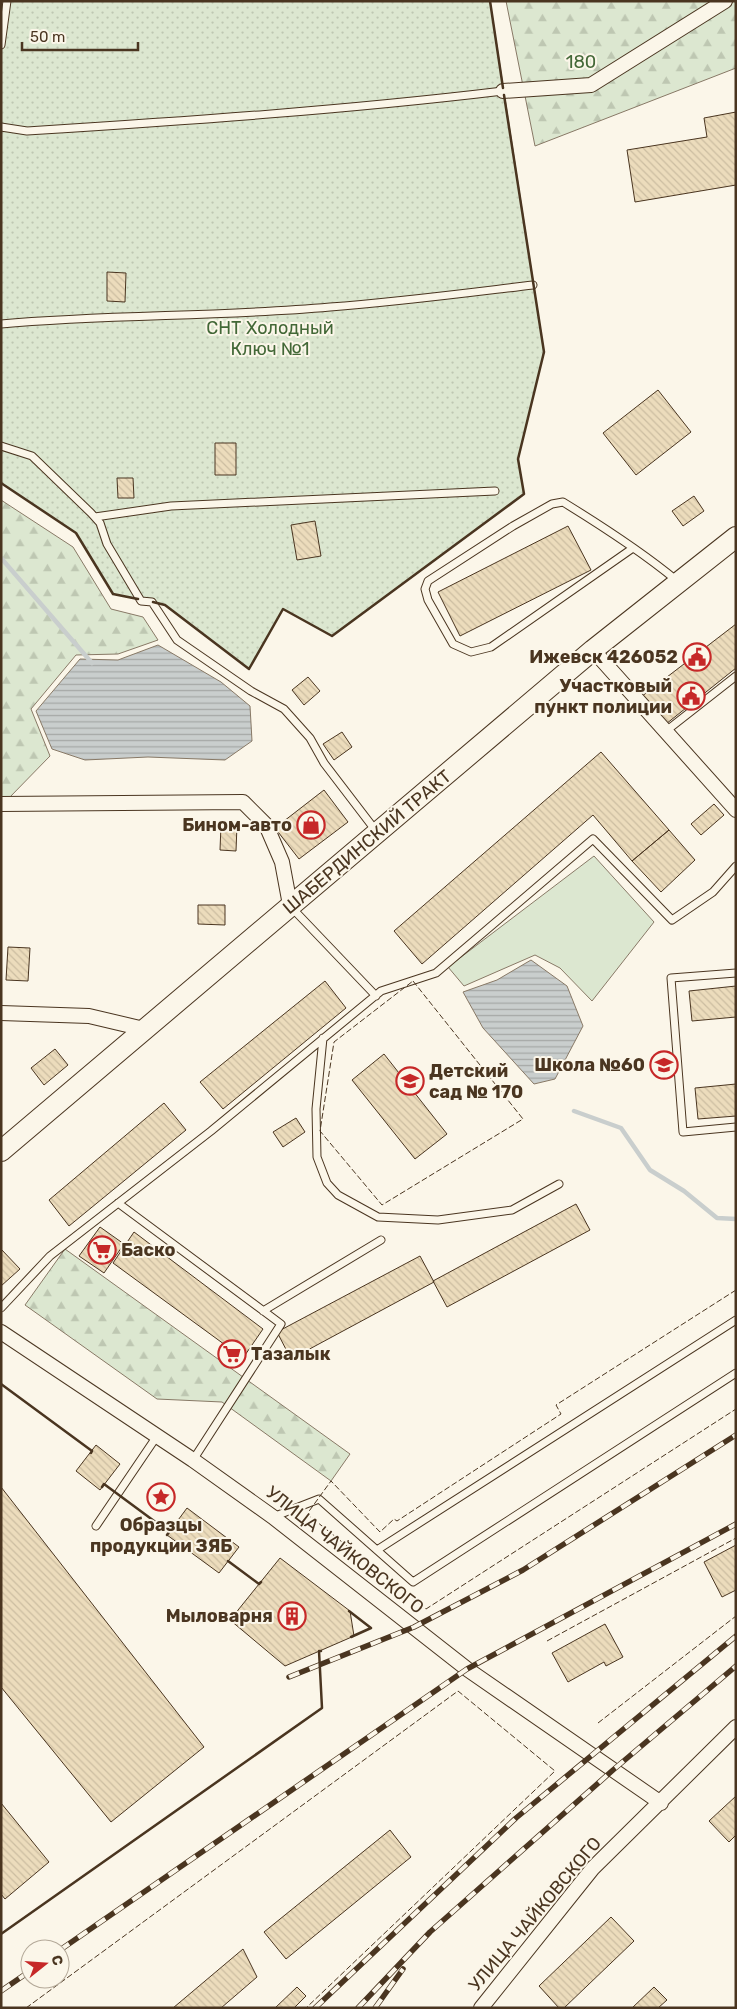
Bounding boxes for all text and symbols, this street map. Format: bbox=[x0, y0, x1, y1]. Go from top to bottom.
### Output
scale bar bbox=[22, 20, 139, 52]
text: 50 m bbox=[30, 28, 65, 46]
park label: 180 bbox=[566, 51, 596, 73]
park label: СНТ Холодный Ключ №1 bbox=[206, 317, 334, 360]
public building icon: Ижевск 426052 bbox=[682, 642, 712, 672]
place label: Ижевск 426052 bbox=[529, 646, 678, 668]
place label: Участковый пункт полиции bbox=[534, 675, 672, 718]
public building icon: Участковый пункт полиции bbox=[676, 681, 706, 711]
street label: ШАБЕРДИНСКИЙ ТРАКТ bbox=[278, 765, 456, 919]
shop icon: Бином-авто bbox=[296, 810, 326, 840]
place label: Бином-авто bbox=[182, 814, 292, 836]
school or university icon: Школа №60 bbox=[649, 1050, 679, 1080]
place label: Школа №60 bbox=[534, 1054, 645, 1076]
place label: Детский сад № 170 bbox=[429, 1060, 523, 1103]
school or university icon: Детский сад № 170 bbox=[395, 1066, 425, 1096]
supermarket icon: Баско bbox=[87, 1235, 117, 1265]
place label: Баско bbox=[121, 1239, 176, 1261]
supermarket icon: Тазалык bbox=[217, 1339, 247, 1369]
place label: Тазалык bbox=[251, 1343, 331, 1365]
street label: УЛИЦА ЧАЙКОВСКОГО bbox=[262, 1481, 428, 1619]
place icon: Образцы продукции ЗЯБ bbox=[146, 1482, 176, 1512]
place label: Образцы продукции ЗЯБ bbox=[90, 1514, 232, 1557]
building icon: Мыловарня bbox=[277, 1601, 307, 1631]
place label: Мыловарня bbox=[166, 1605, 273, 1627]
street label: УЛИЦА ЧАЙКОВСКОГО bbox=[464, 1832, 606, 1996]
north arrow bbox=[20, 1939, 70, 1989]
text: С bbox=[47, 1953, 67, 1968]

